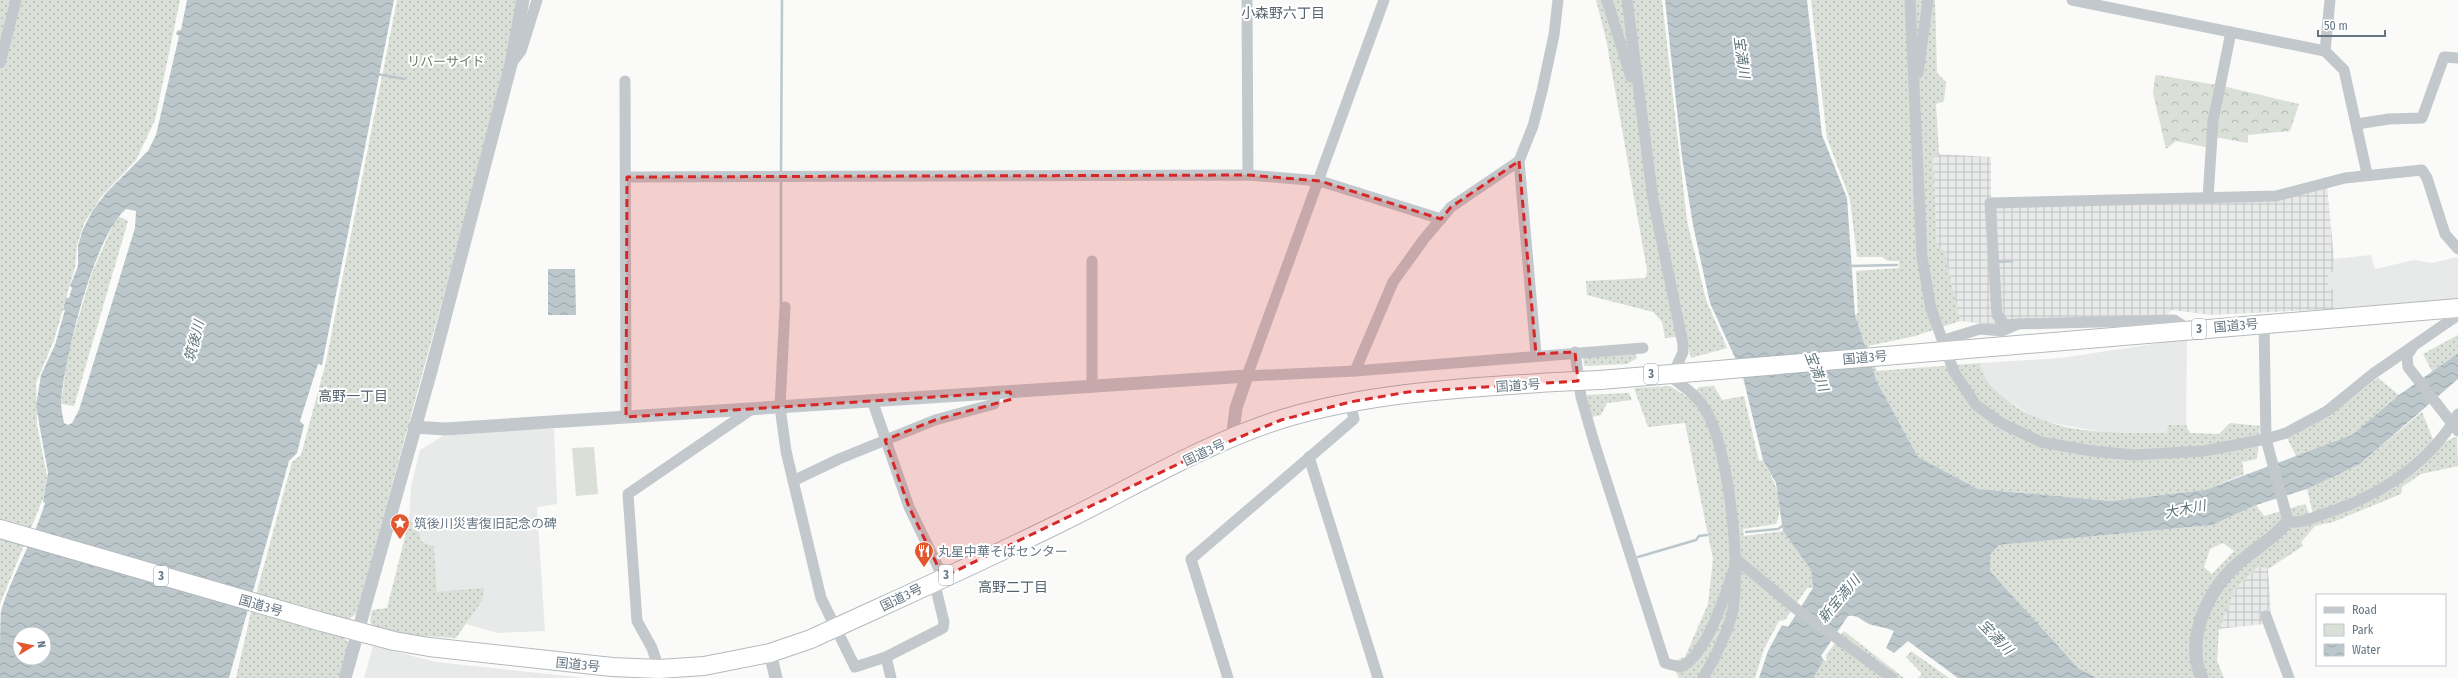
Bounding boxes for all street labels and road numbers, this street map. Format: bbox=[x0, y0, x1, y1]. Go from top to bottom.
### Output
street label: 国道3号 bbox=[2213, 316, 2259, 335]
road number: 3 bbox=[2192, 319, 2206, 339]
street label: 国道3号 bbox=[1842, 348, 1888, 367]
road number: 3 bbox=[1644, 364, 1658, 384]
street label: 国道3号 bbox=[1495, 376, 1541, 395]
street label: 国道3号 bbox=[1181, 436, 1228, 469]
road number: 3 bbox=[939, 565, 953, 585]
road number: 3 bbox=[154, 566, 168, 586]
street label: 国道3号 bbox=[878, 581, 925, 614]
street label: 国道3号 bbox=[237, 592, 284, 619]
street label: 国道3号 bbox=[555, 655, 601, 674]

